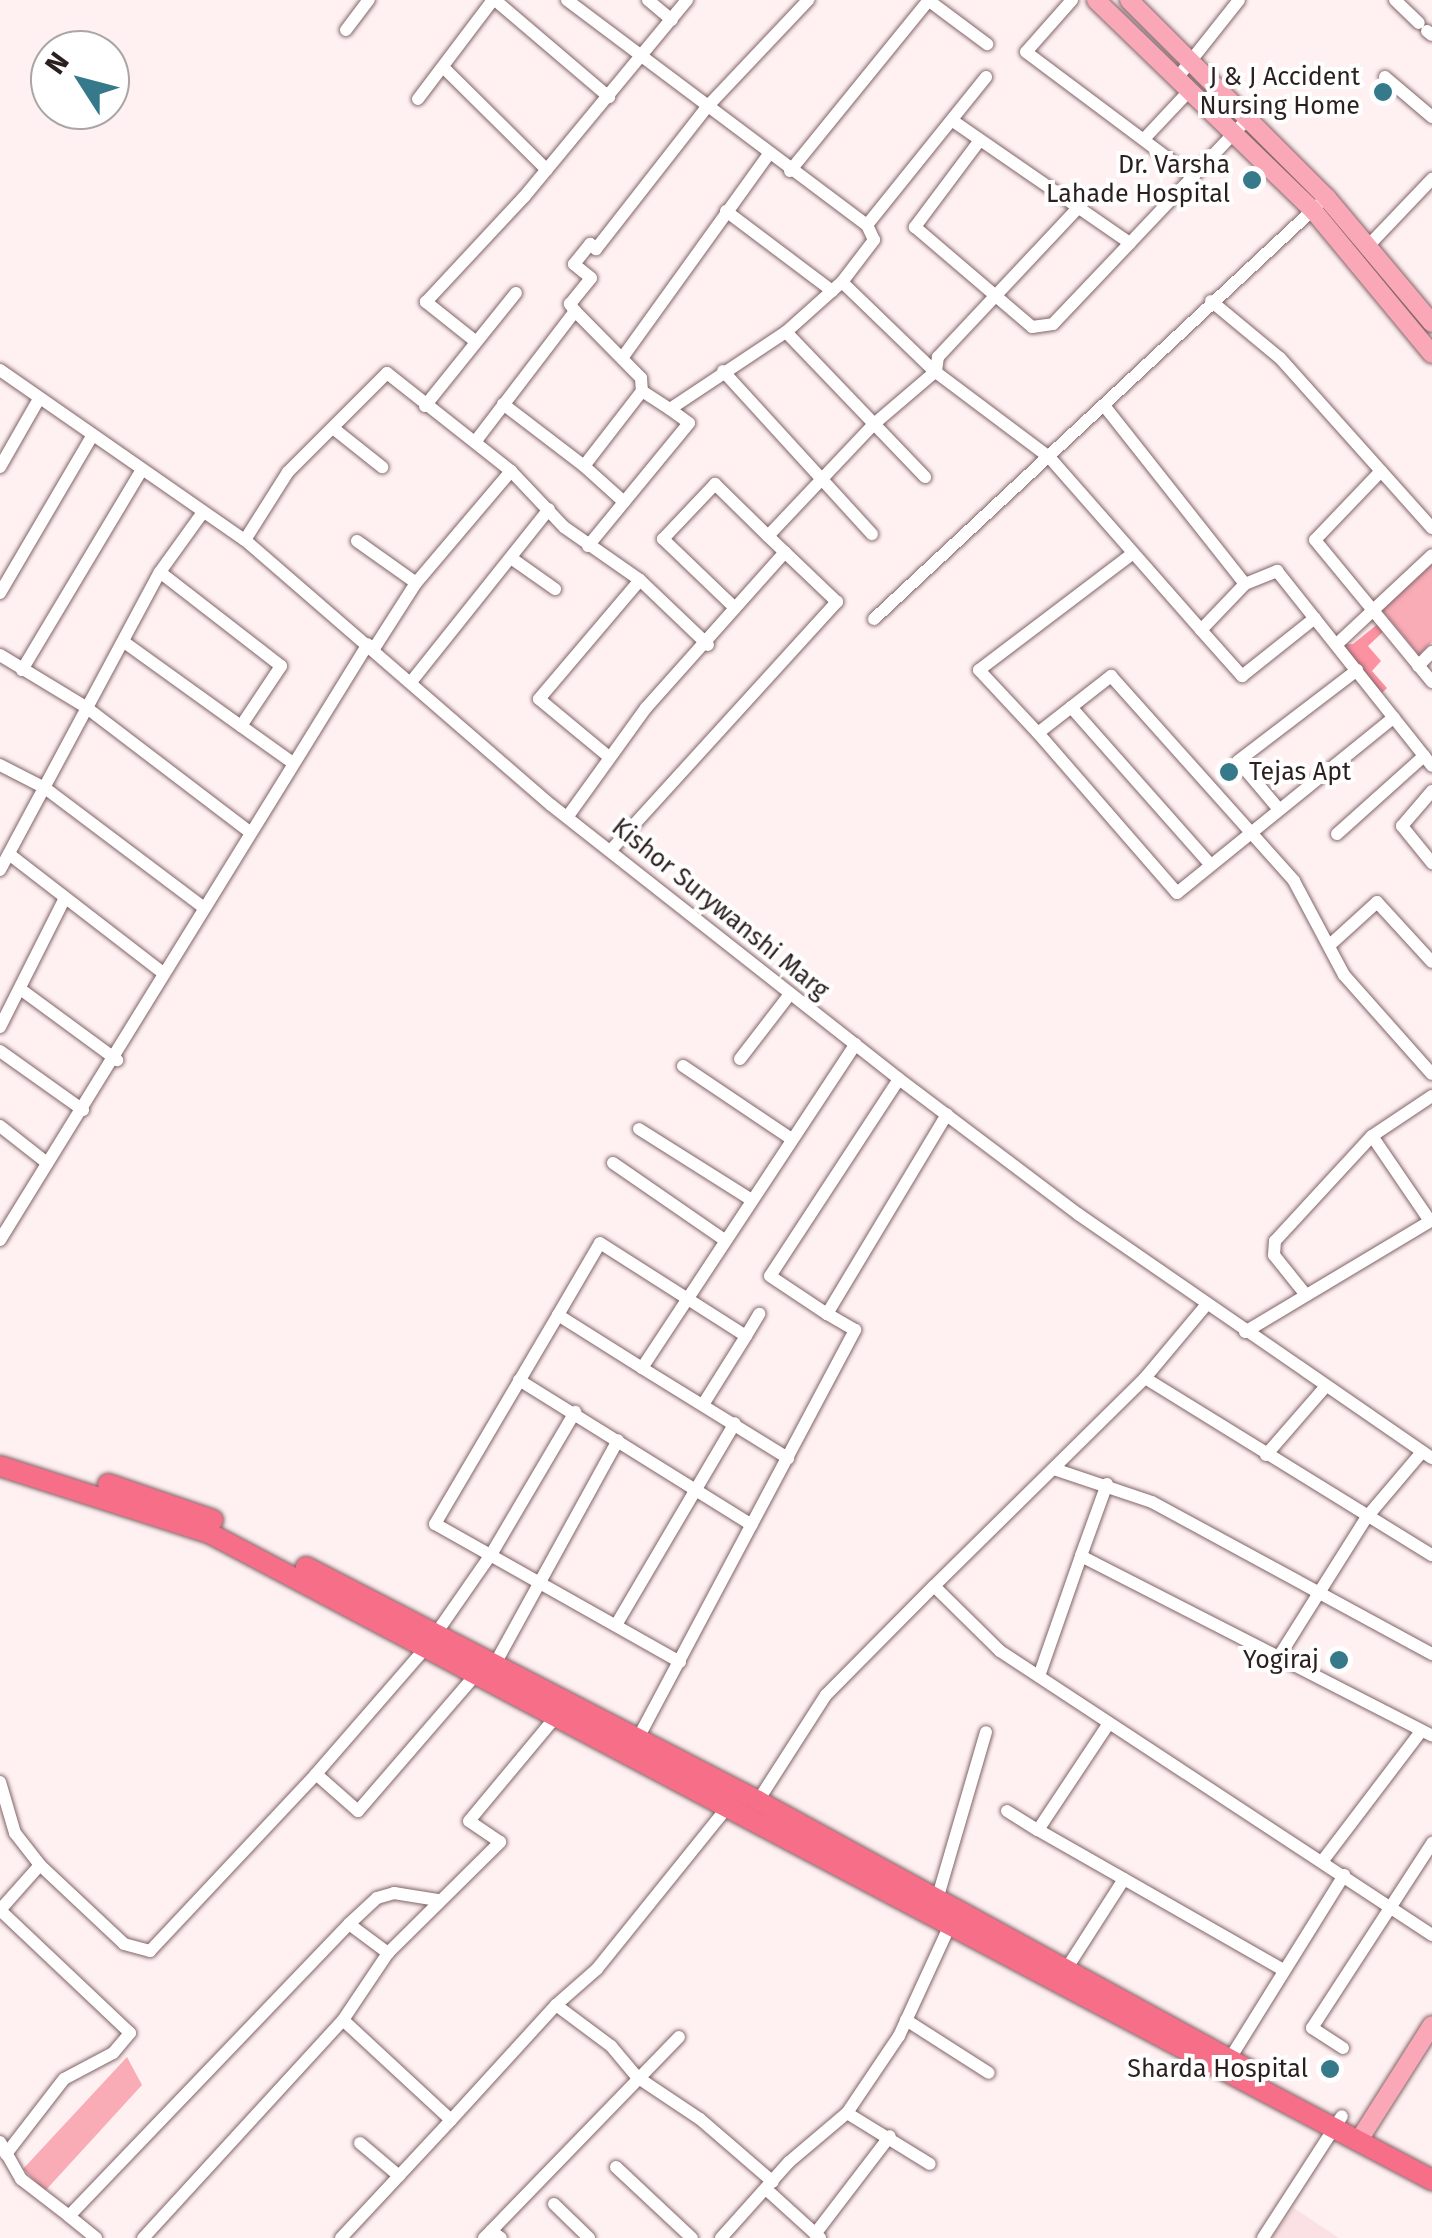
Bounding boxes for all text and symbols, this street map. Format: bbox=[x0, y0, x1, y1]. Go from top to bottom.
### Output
north arrow bbox=[30, 30, 130, 130]
text: N bbox=[38, 46, 76, 80]
place label: J & J Accident Nursing Home bbox=[1199, 63, 1360, 122]
marker: J & J Accident Nursing Home bbox=[1370, 79, 1396, 105]
place label: Dr. Varsha Lahade Hospital bbox=[1046, 151, 1230, 210]
marker: Dr. Varsha Lahade Hospital bbox=[1239, 167, 1265, 193]
place label: Tejas Apt bbox=[1249, 757, 1351, 787]
marker: Tejas Apt bbox=[1218, 761, 1240, 783]
street label: Kishor Surywanshi Marg bbox=[606, 812, 834, 1006]
place label: Yogiraj bbox=[1243, 1645, 1319, 1675]
marker: Yogiraj bbox=[1328, 1649, 1350, 1671]
place label: Sharda Hospital bbox=[1127, 2054, 1308, 2084]
marker: Sharda Hospital bbox=[1317, 2056, 1343, 2082]

